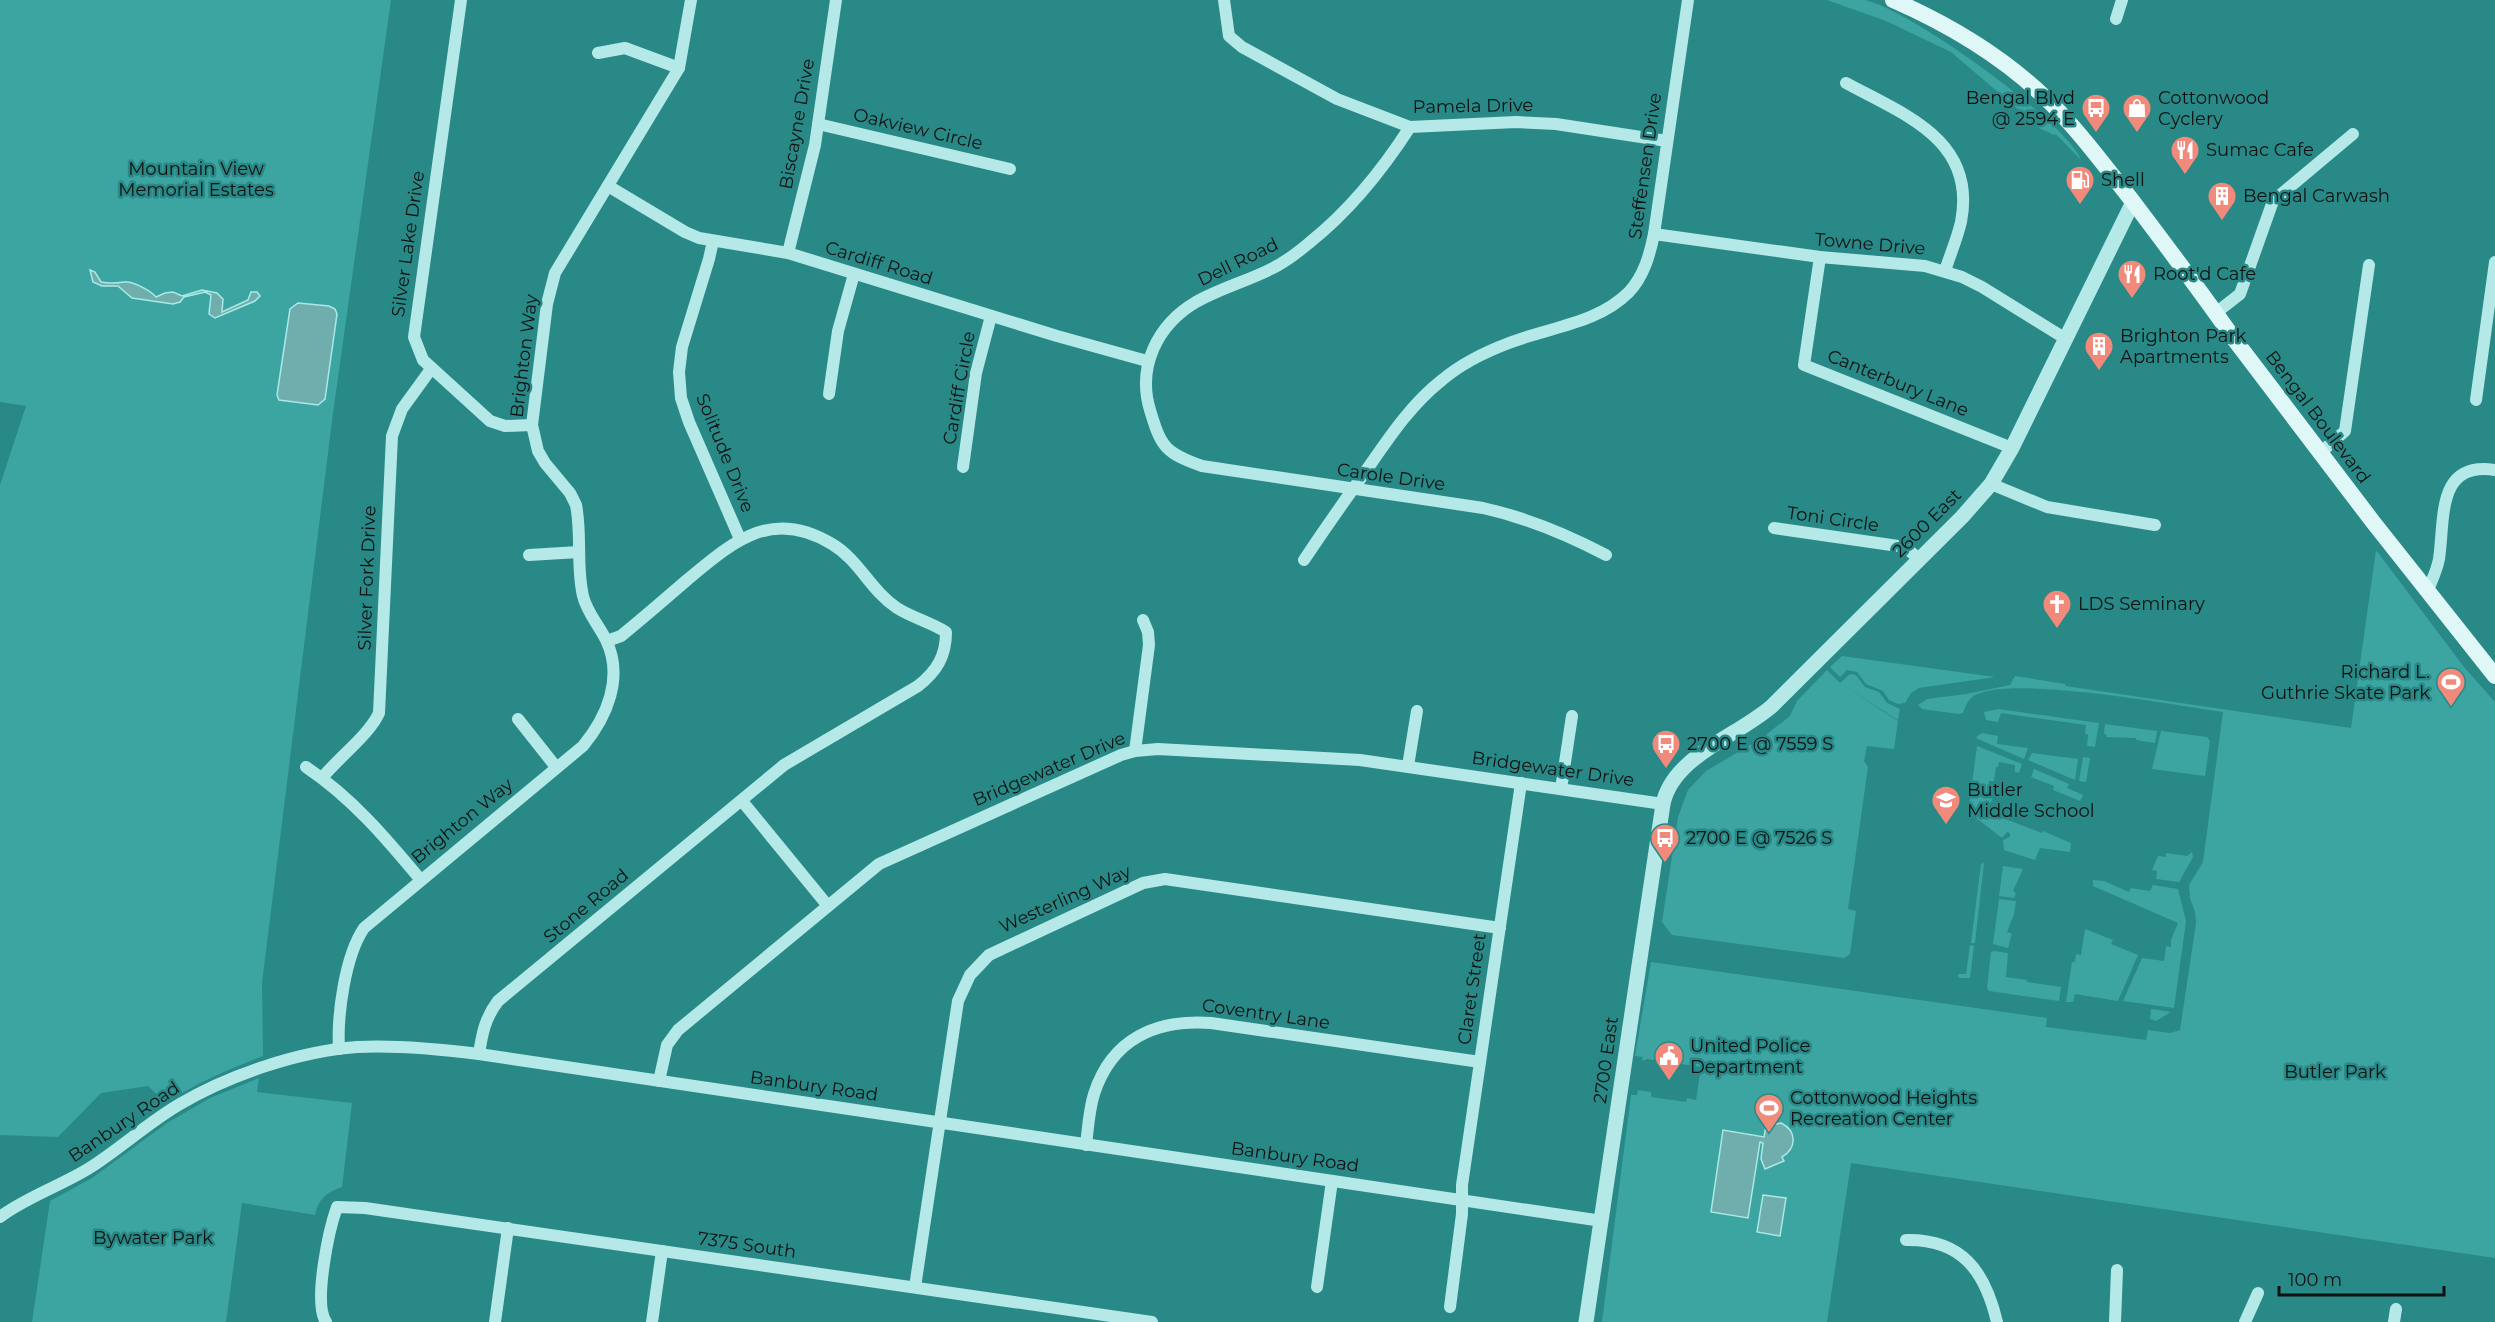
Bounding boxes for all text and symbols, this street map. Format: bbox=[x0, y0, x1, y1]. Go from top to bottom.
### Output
street label: Biscayne Drive bbox=[775, 57, 819, 191]
place label: Bengal Blvd @ 2594 E bbox=[1966, 87, 2075, 130]
place label: Cottonwood Cyclery bbox=[2158, 87, 2269, 130]
street label: Steffensen Drive bbox=[1624, 91, 1666, 241]
bus stop icon: Bengal Blvd @ 2594 E bbox=[2080, 92, 2112, 134]
shop icon: Cottonwood Cyclery bbox=[2121, 92, 2153, 134]
street label: Pamela Drive bbox=[1413, 94, 1534, 118]
street label: Oakview Circle bbox=[851, 103, 985, 155]
restaurant icon: Sumac Cafe bbox=[2169, 134, 2201, 176]
place label: Sumac Cafe bbox=[2206, 139, 2314, 161]
park label: Mountain View Memorial Estates bbox=[118, 158, 274, 201]
fuel station icon: Shell bbox=[2064, 164, 2096, 206]
street label: Silver Lake Drive bbox=[387, 169, 429, 319]
place label: Shell bbox=[2101, 169, 2145, 191]
building icon: Bengal Carwash bbox=[2206, 180, 2238, 222]
place label: Bengal Carwash bbox=[2243, 185, 2390, 207]
street label: Towne Drive bbox=[1814, 228, 1926, 260]
street label: Dell Road bbox=[1194, 233, 1282, 291]
street label: Cardiff Road bbox=[823, 236, 935, 290]
restaurant icon: Root'd Cafe bbox=[2116, 258, 2148, 300]
place label: Root'd Cafe bbox=[2153, 263, 2256, 285]
street label: Brighton Way bbox=[506, 293, 543, 419]
place label: Brighton Park Apartments bbox=[2120, 325, 2246, 368]
street label: Cardiff Circle bbox=[938, 330, 980, 446]
building icon: Brighton Park Apartments bbox=[2083, 330, 2115, 372]
street label: Canterbury Lane bbox=[1824, 345, 1972, 421]
street label: Bengal Boulevard bbox=[2261, 346, 2375, 488]
street label: Solitude Drive bbox=[691, 390, 759, 516]
street label: Carole Drive bbox=[1335, 459, 1447, 496]
street label: 2600 East bbox=[1888, 484, 1966, 562]
street label: Toni Circle bbox=[1786, 502, 1881, 536]
street label: Silver Fork Drive bbox=[353, 505, 381, 651]
church icon: LDS Seminary bbox=[2041, 588, 2073, 630]
place label: LDS Seminary bbox=[2078, 593, 2205, 615]
place label: Richard L. Guthrie Skate Park bbox=[2261, 661, 2430, 704]
sports icon: Richard L. Guthrie Skate Park bbox=[2435, 666, 2467, 708]
street label: Bridgewater Drive bbox=[969, 727, 1129, 811]
bus stop icon: 2700 E @ 7559 S bbox=[1650, 728, 1682, 770]
place label: 2700 E @ 7559 S bbox=[1687, 733, 1833, 755]
street label: Bridgewater Drive bbox=[1470, 747, 1636, 791]
street label: Brighton Way bbox=[407, 773, 517, 869]
place label: Butler Middle School bbox=[1967, 779, 2095, 822]
school or university icon: Butler Middle School bbox=[1930, 784, 1962, 826]
bus stop icon: 2700 E @ 7526 S bbox=[1649, 822, 1681, 864]
place label: 2700 E @ 7526 S bbox=[1686, 827, 1832, 849]
street label: Westerling Way bbox=[996, 860, 1134, 938]
street label: Stone Road bbox=[539, 864, 633, 948]
street label: Claret Street bbox=[1453, 932, 1491, 1046]
street label: Coventry Lane bbox=[1201, 994, 1332, 1034]
street label: 2700 East bbox=[1589, 1015, 1623, 1105]
place label: United Police Department bbox=[1690, 1035, 1811, 1078]
public building icon: United Police Department bbox=[1653, 1040, 1685, 1082]
park label: Butler Park bbox=[2284, 1061, 2386, 1083]
street label: Banbury Road bbox=[748, 1066, 880, 1106]
street label: Banbury Road bbox=[64, 1077, 184, 1167]
place label: Cottonwood Heights Recreation Center bbox=[1790, 1087, 1977, 1130]
sports icon: Cottonwood Heights Recreation Center bbox=[1753, 1092, 1785, 1134]
street label: Banbury Road bbox=[1229, 1137, 1361, 1177]
park label: Bywater Park bbox=[93, 1227, 213, 1249]
street label: 7375 South bbox=[696, 1227, 798, 1263]
scale bar bbox=[2279, 1259, 2444, 1297]
text: 100 m bbox=[2288, 1269, 2342, 1291]

